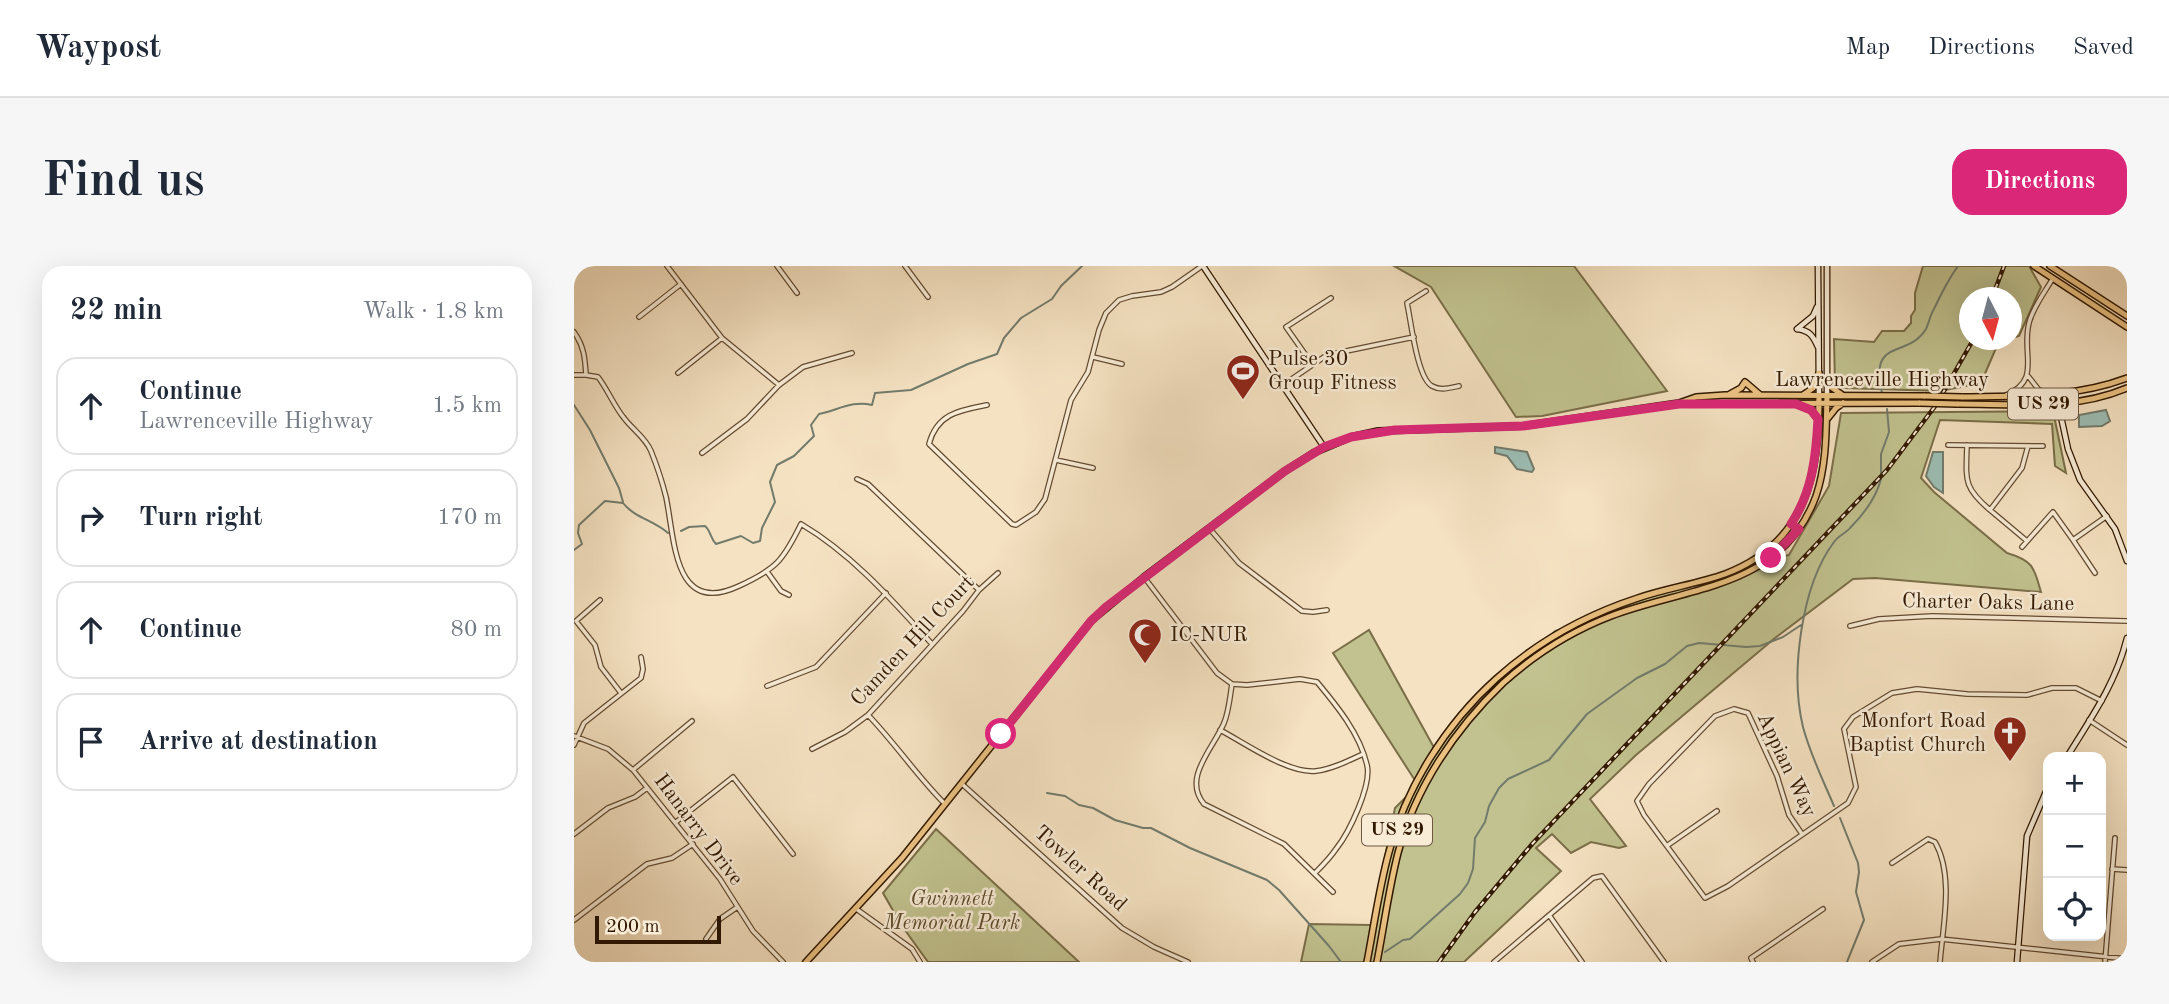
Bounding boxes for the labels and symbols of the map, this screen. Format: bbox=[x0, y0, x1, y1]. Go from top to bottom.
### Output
north arrow bbox=[1959, 287, 2022, 350]
place label: Pulse 30 Group Fitness bbox=[1268, 349, 1397, 394]
sports icon: Pulse 30 Group Fitness bbox=[1224, 352, 1262, 401]
street label: Lawrenceville Highway bbox=[1775, 370, 1989, 391]
road number: US 29 bbox=[2008, 388, 2078, 420]
route end bbox=[1755, 542, 1786, 573]
street label: Camden Hill Court bbox=[847, 572, 979, 710]
street label: Charter Oaks Lane bbox=[1902, 591, 2074, 615]
mosque icon: IC-NUR bbox=[1126, 616, 1164, 665]
place label: IC-NUR bbox=[1170, 625, 1248, 646]
street label: Appian Way bbox=[1753, 709, 1819, 821]
place label: Monfort Road Baptist Church bbox=[1849, 711, 1986, 756]
church icon: Monfort Road Baptist Church bbox=[1991, 714, 2029, 763]
route start bbox=[985, 718, 1016, 749]
street label: Hanarry Drive bbox=[649, 770, 747, 890]
road number: US 29 bbox=[1362, 814, 1432, 846]
street label: Towler Road bbox=[1030, 822, 1130, 916]
park label: Gwinnett Memorial Park bbox=[883, 889, 1020, 934]
scale bar bbox=[595, 913, 721, 945]

